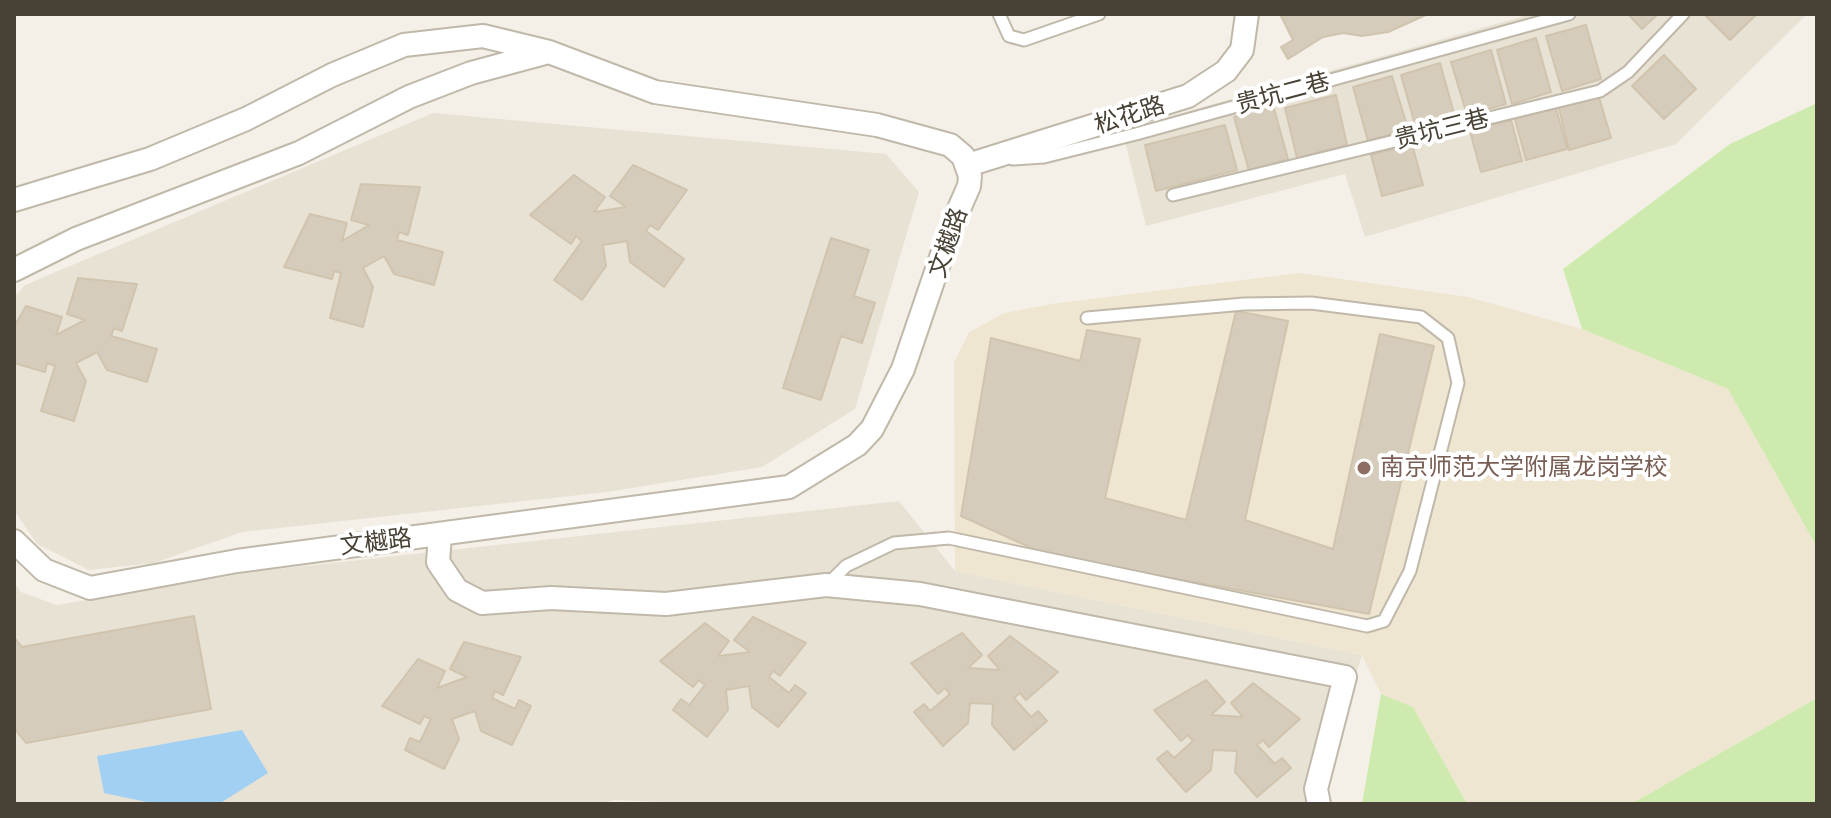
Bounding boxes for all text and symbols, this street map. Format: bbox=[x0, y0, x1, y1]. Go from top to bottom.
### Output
street label: 贵坑二巷 bbox=[1233, 68, 1333, 120]
street label: 松花路 bbox=[1091, 91, 1169, 141]
street label: 贵坑三巷 bbox=[1392, 104, 1492, 156]
street label: 文樾路 bbox=[924, 204, 974, 282]
place label: 南京师范大学附属龙岗学校 bbox=[1380, 454, 1668, 482]
marker: 南京师范大学附属龙岗学校 bbox=[1355, 459, 1373, 477]
street label: 文樾路 bbox=[339, 524, 413, 562]

